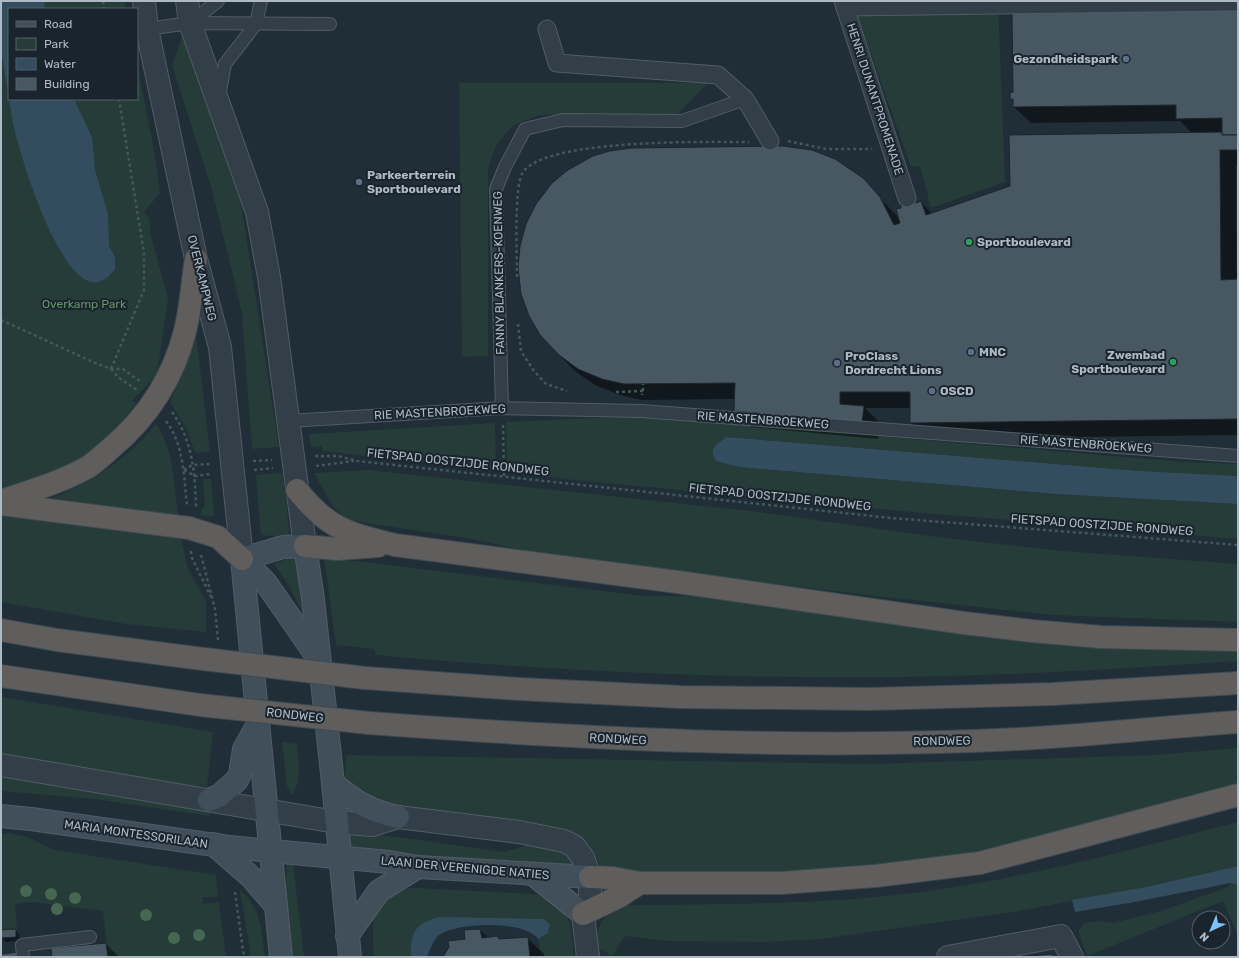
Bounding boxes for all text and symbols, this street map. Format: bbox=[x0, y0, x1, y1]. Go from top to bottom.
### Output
legend bbox=[8, 8, 138, 100]
text: Road bbox=[44, 17, 72, 31]
street label: HENRI DUNANTPROMENADE bbox=[844, 21, 906, 177]
text: Park bbox=[44, 37, 70, 51]
place label: Gezondheidspark bbox=[1013, 52, 1118, 66]
marker: Gezondheidspark bbox=[1121, 54, 1131, 64]
text: Water bbox=[44, 57, 76, 71]
text: Building bbox=[44, 77, 90, 91]
place label: Parkeerterrein Sportboulevard bbox=[367, 168, 461, 196]
marker: Parkeerterrein Sportboulevard bbox=[354, 177, 364, 187]
street label: FANNY BLANKERS-KOENWEG bbox=[491, 191, 507, 355]
street label: OVERKAMPWEG bbox=[185, 233, 219, 323]
place label: Sportboulevard bbox=[977, 235, 1071, 249]
marker: Sportboulevard bbox=[964, 237, 974, 247]
park label: Overkamp Park bbox=[42, 297, 127, 311]
place label: MNC bbox=[979, 345, 1007, 359]
marker: MNC bbox=[966, 347, 976, 357]
place label: Zwembad Sportboulevard bbox=[1071, 348, 1165, 376]
place label: ProClass Dordrecht Lions bbox=[845, 349, 942, 377]
marker: Zwembad Sportboulevard bbox=[1168, 357, 1178, 367]
marker: ProClass Dordrecht Lions bbox=[832, 358, 842, 368]
place label: OSCD bbox=[940, 384, 974, 398]
marker: OSCD bbox=[927, 386, 937, 396]
street label: RIE MASTENBROEKWEG bbox=[374, 402, 506, 422]
street label: RIE MASTENBROEKWEG bbox=[697, 408, 829, 432]
street label: RIE MASTENBROEKWEG bbox=[1020, 432, 1152, 456]
street label: FIETSPAD OOSTZIJDE RONDWEG bbox=[366, 445, 550, 479]
street label: FIETSPAD OOSTZIJDE RONDWEG bbox=[688, 480, 872, 514]
street label: FIETSPAD OOSTZIJDE RONDWEG bbox=[1010, 512, 1194, 538]
street label: RONDWEG bbox=[266, 705, 324, 725]
street label: RONDWEG bbox=[589, 731, 647, 747]
street label: RONDWEG bbox=[913, 733, 971, 749]
street label: MARIA MONTESSORILAAN bbox=[63, 817, 209, 851]
street label: LAAN DER VERENIGDE NATIES bbox=[380, 854, 550, 882]
north arrow bbox=[1191, 910, 1231, 950]
text: N bbox=[1197, 929, 1212, 944]

